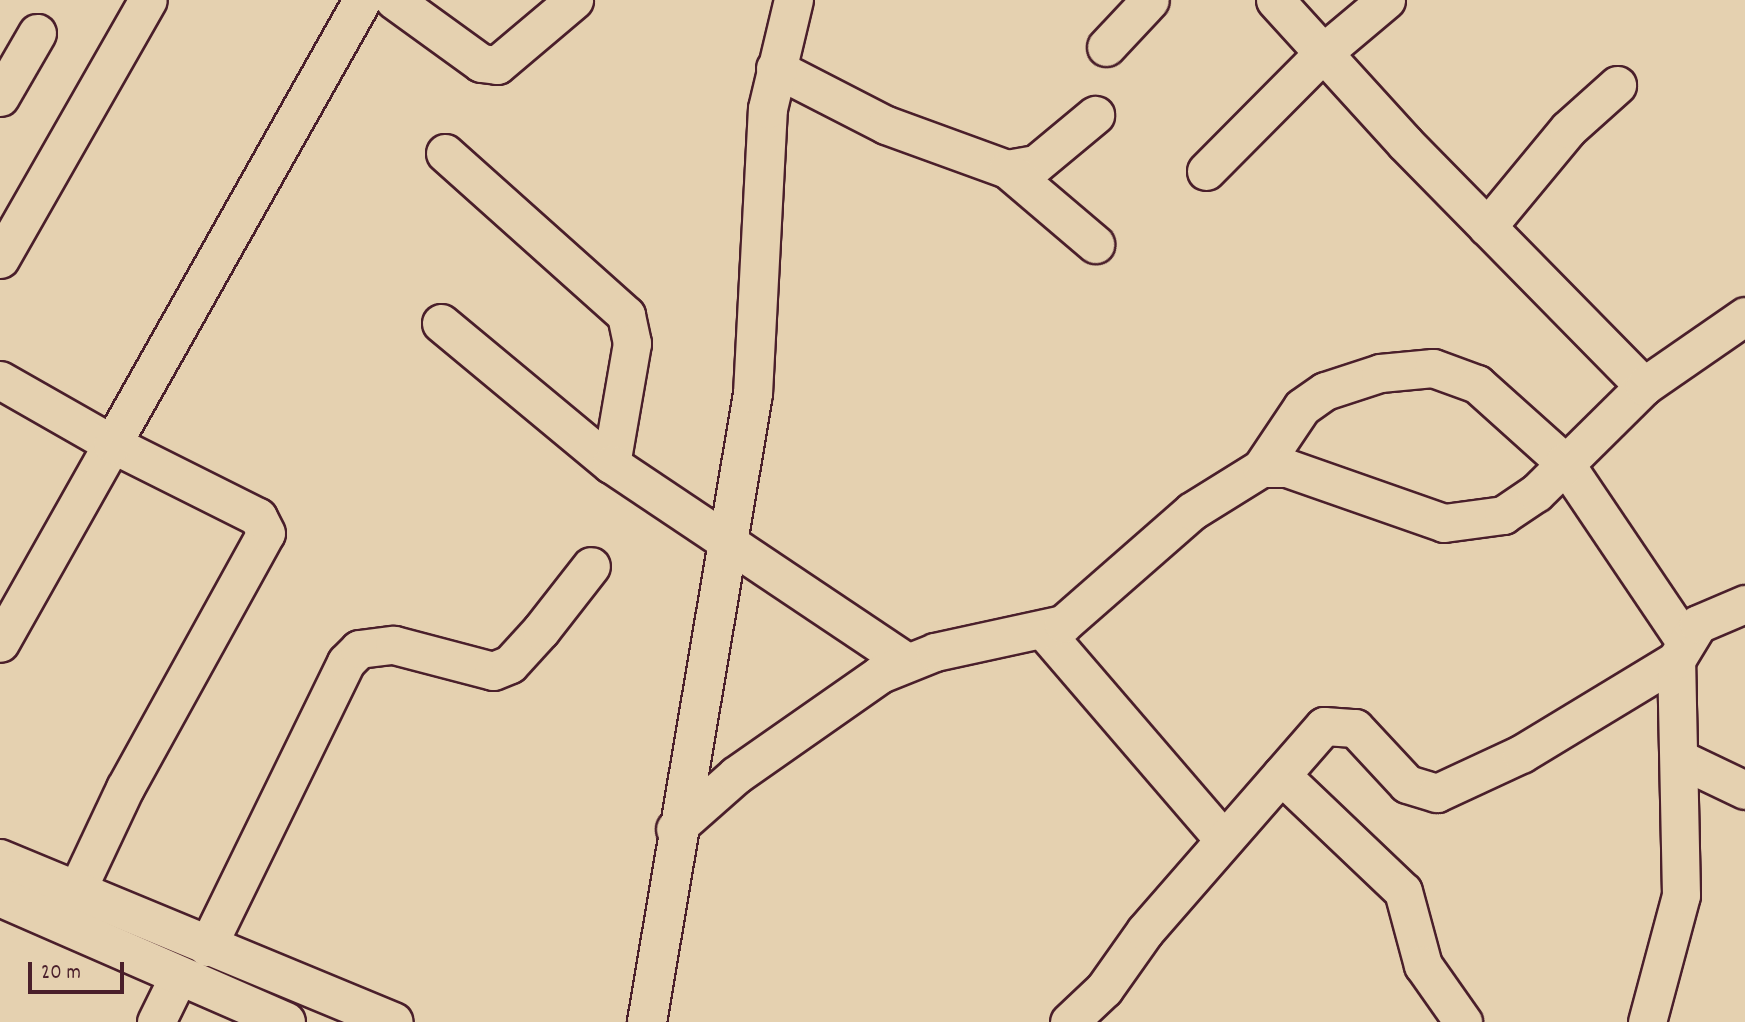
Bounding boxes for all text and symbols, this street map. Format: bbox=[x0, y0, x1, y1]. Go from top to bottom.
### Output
scale bar bbox=[32, 948, 128, 992]
text: 20 m bbox=[41, 959, 81, 989]

